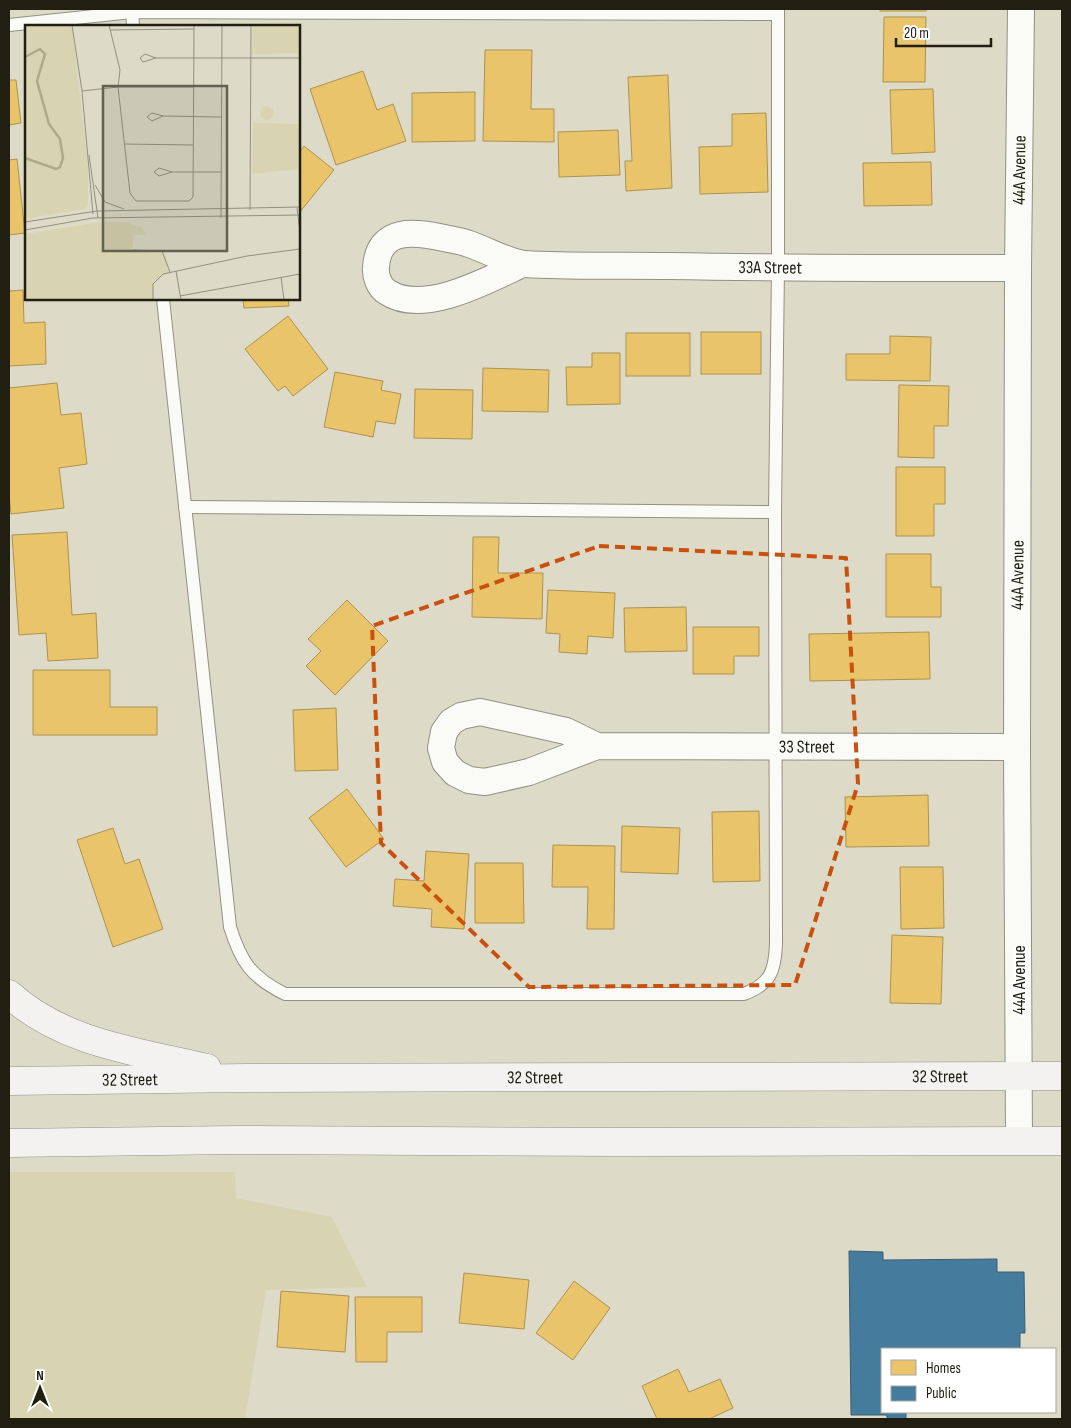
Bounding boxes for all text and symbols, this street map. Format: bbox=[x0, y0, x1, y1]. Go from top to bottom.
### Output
scale bar bbox=[896, 15, 991, 47]
text: 20 m bbox=[904, 24, 929, 43]
inset map bbox=[25, 25, 300, 300]
street label: 44A Avenue bbox=[1008, 135, 1030, 205]
street label: 33A Street bbox=[738, 256, 803, 278]
street label: 44A Avenue bbox=[1007, 540, 1028, 610]
street label: 33 Street bbox=[779, 736, 835, 757]
street label: 44A Avenue bbox=[1009, 945, 1030, 1015]
street label: 32 Street bbox=[912, 1066, 968, 1087]
street label: 32 Street bbox=[507, 1067, 563, 1088]
street label: 32 Street bbox=[102, 1069, 159, 1090]
legend bbox=[881, 1348, 1056, 1413]
text: Homes bbox=[926, 1359, 961, 1378]
north arrow bbox=[15, 1363, 65, 1413]
text: N bbox=[36, 1367, 44, 1384]
text: Public bbox=[926, 1384, 957, 1403]

